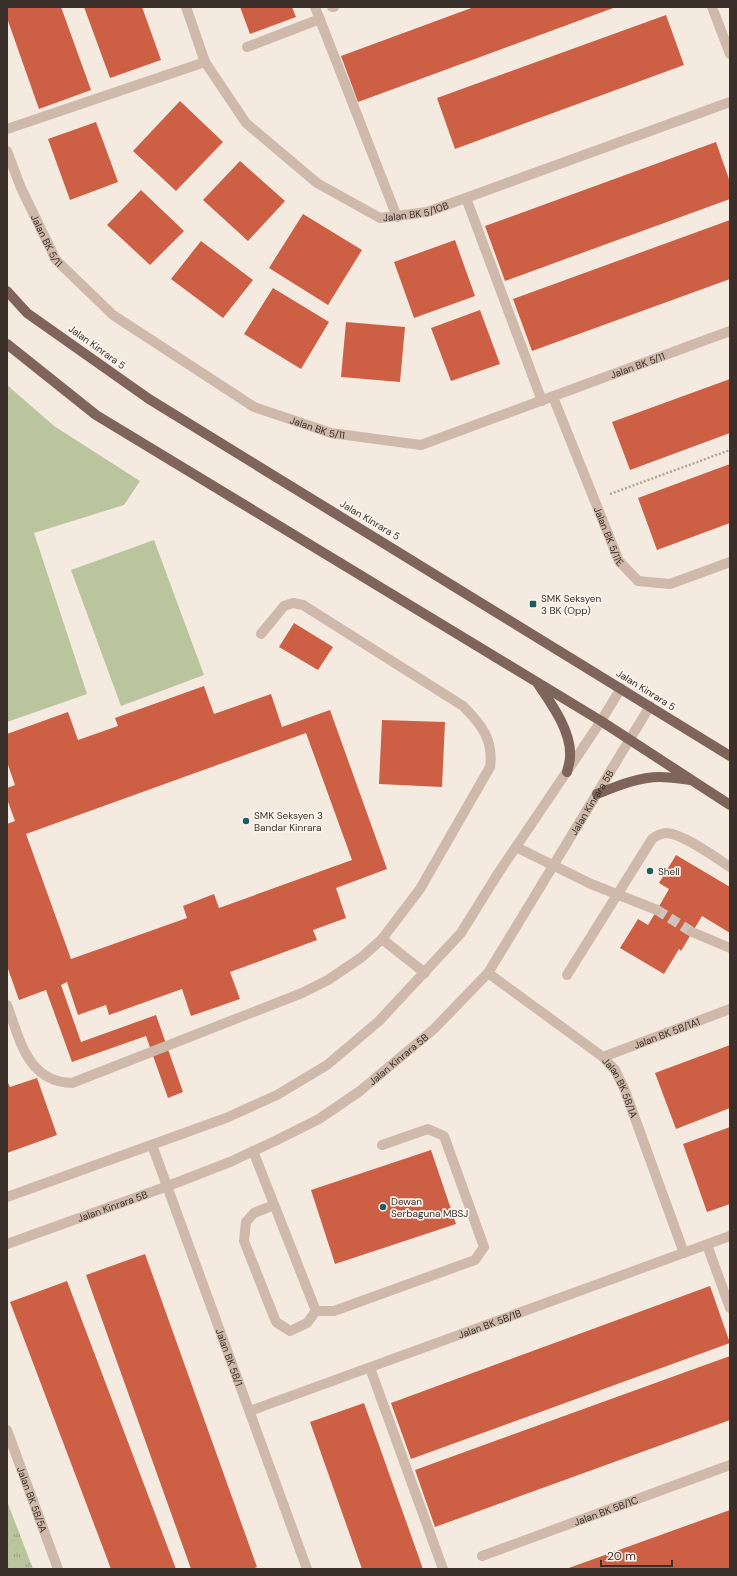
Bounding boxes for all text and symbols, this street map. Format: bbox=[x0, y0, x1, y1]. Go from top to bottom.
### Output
street label: Jalan BK 5/10B bbox=[382, 198, 450, 224]
street label: Jalan BK 5/11 bbox=[28, 212, 66, 269]
street label: Jalan Kinrara 5 bbox=[66, 322, 128, 372]
street label: Jalan BK 5/11 bbox=[608, 349, 667, 381]
street label: Jalan BK 5/11 bbox=[288, 413, 346, 441]
street label: Jalan Kinrara 5 bbox=[338, 497, 402, 543]
street label: Jalan BK 5/11E bbox=[591, 505, 627, 569]
place label: SMK Seksyen 3 BK (Opp) bbox=[541, 592, 602, 617]
marker: SMK Seksyen 3 BK (Opp) bbox=[528, 599, 538, 609]
street label: Jalan Kinrara 5 bbox=[614, 667, 678, 713]
street label: Jalan Kinrara 5B bbox=[567, 768, 616, 837]
place label: SMK Seksyen 3 Bandar Kinrara bbox=[254, 809, 323, 834]
marker: SMK Seksyen 3 Bandar Kinrara bbox=[241, 816, 251, 826]
place label: Shell bbox=[658, 865, 680, 878]
marker: Shell bbox=[645, 866, 655, 876]
street label: Jalan BK 5B/1A1 bbox=[632, 1015, 702, 1051]
street label: Jalan Kinrara 5B bbox=[366, 1030, 431, 1088]
street label: Jalan BK 5B/1A bbox=[600, 1054, 641, 1120]
street label: Jalan Kinrara 5B bbox=[75, 1187, 149, 1225]
place label: Dewan Serbaguna MBSJ bbox=[391, 1195, 468, 1220]
marker: Dewan Serbaguna MBSJ bbox=[378, 1202, 388, 1212]
street label: Jalan BK 5B/1B bbox=[456, 1306, 523, 1341]
street label: Jalan BK 5B/1 bbox=[213, 1327, 246, 1388]
street label: Jalan BK 5B/5A bbox=[14, 1465, 51, 1535]
street label: Jalan BK 5B/1C bbox=[572, 1493, 640, 1528]
scale bar bbox=[601, 1542, 672, 1568]
text: 20 m bbox=[607, 1548, 636, 1564]

